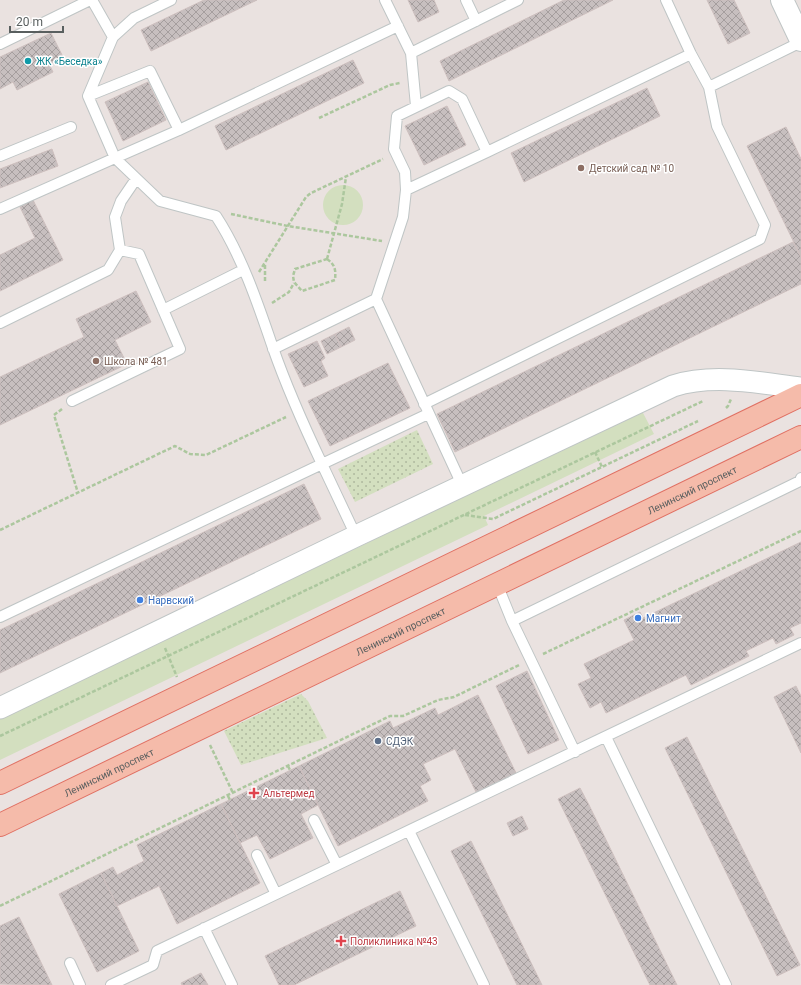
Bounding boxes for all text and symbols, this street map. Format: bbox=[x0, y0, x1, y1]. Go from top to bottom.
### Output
scale bar bbox=[10, 8, 63, 34]
text: 20 m bbox=[16, 15, 43, 29]
marker: ЖК «Беседка» bbox=[23, 56, 33, 66]
place label: ЖК «Беседка» bbox=[36, 56, 103, 67]
marker: Детский сад № 10 bbox=[576, 163, 586, 173]
place label: Детский сад № 10 bbox=[589, 163, 674, 174]
marker: Школа № 481 bbox=[91, 356, 101, 366]
place label: Школа № 481 bbox=[104, 356, 168, 367]
street label: Ленинский проспект bbox=[646, 464, 739, 517]
marker: Нарвский bbox=[135, 595, 145, 605]
place label: Нарвский bbox=[148, 595, 194, 606]
street label: Ленинский проспект bbox=[354, 605, 447, 658]
marker: Магнит bbox=[633, 613, 643, 623]
place label: Магнит bbox=[646, 613, 681, 624]
marker: СДЭК bbox=[373, 736, 383, 746]
place label: СДЭК bbox=[386, 736, 414, 747]
street label: Ленинский проспект bbox=[63, 746, 156, 799]
marker: Альтермед bbox=[248, 787, 260, 799]
place label: Альтермед bbox=[263, 788, 315, 799]
marker: Поликлиника №43 bbox=[335, 935, 347, 947]
place label: Поликлиника №43 bbox=[350, 936, 438, 947]

